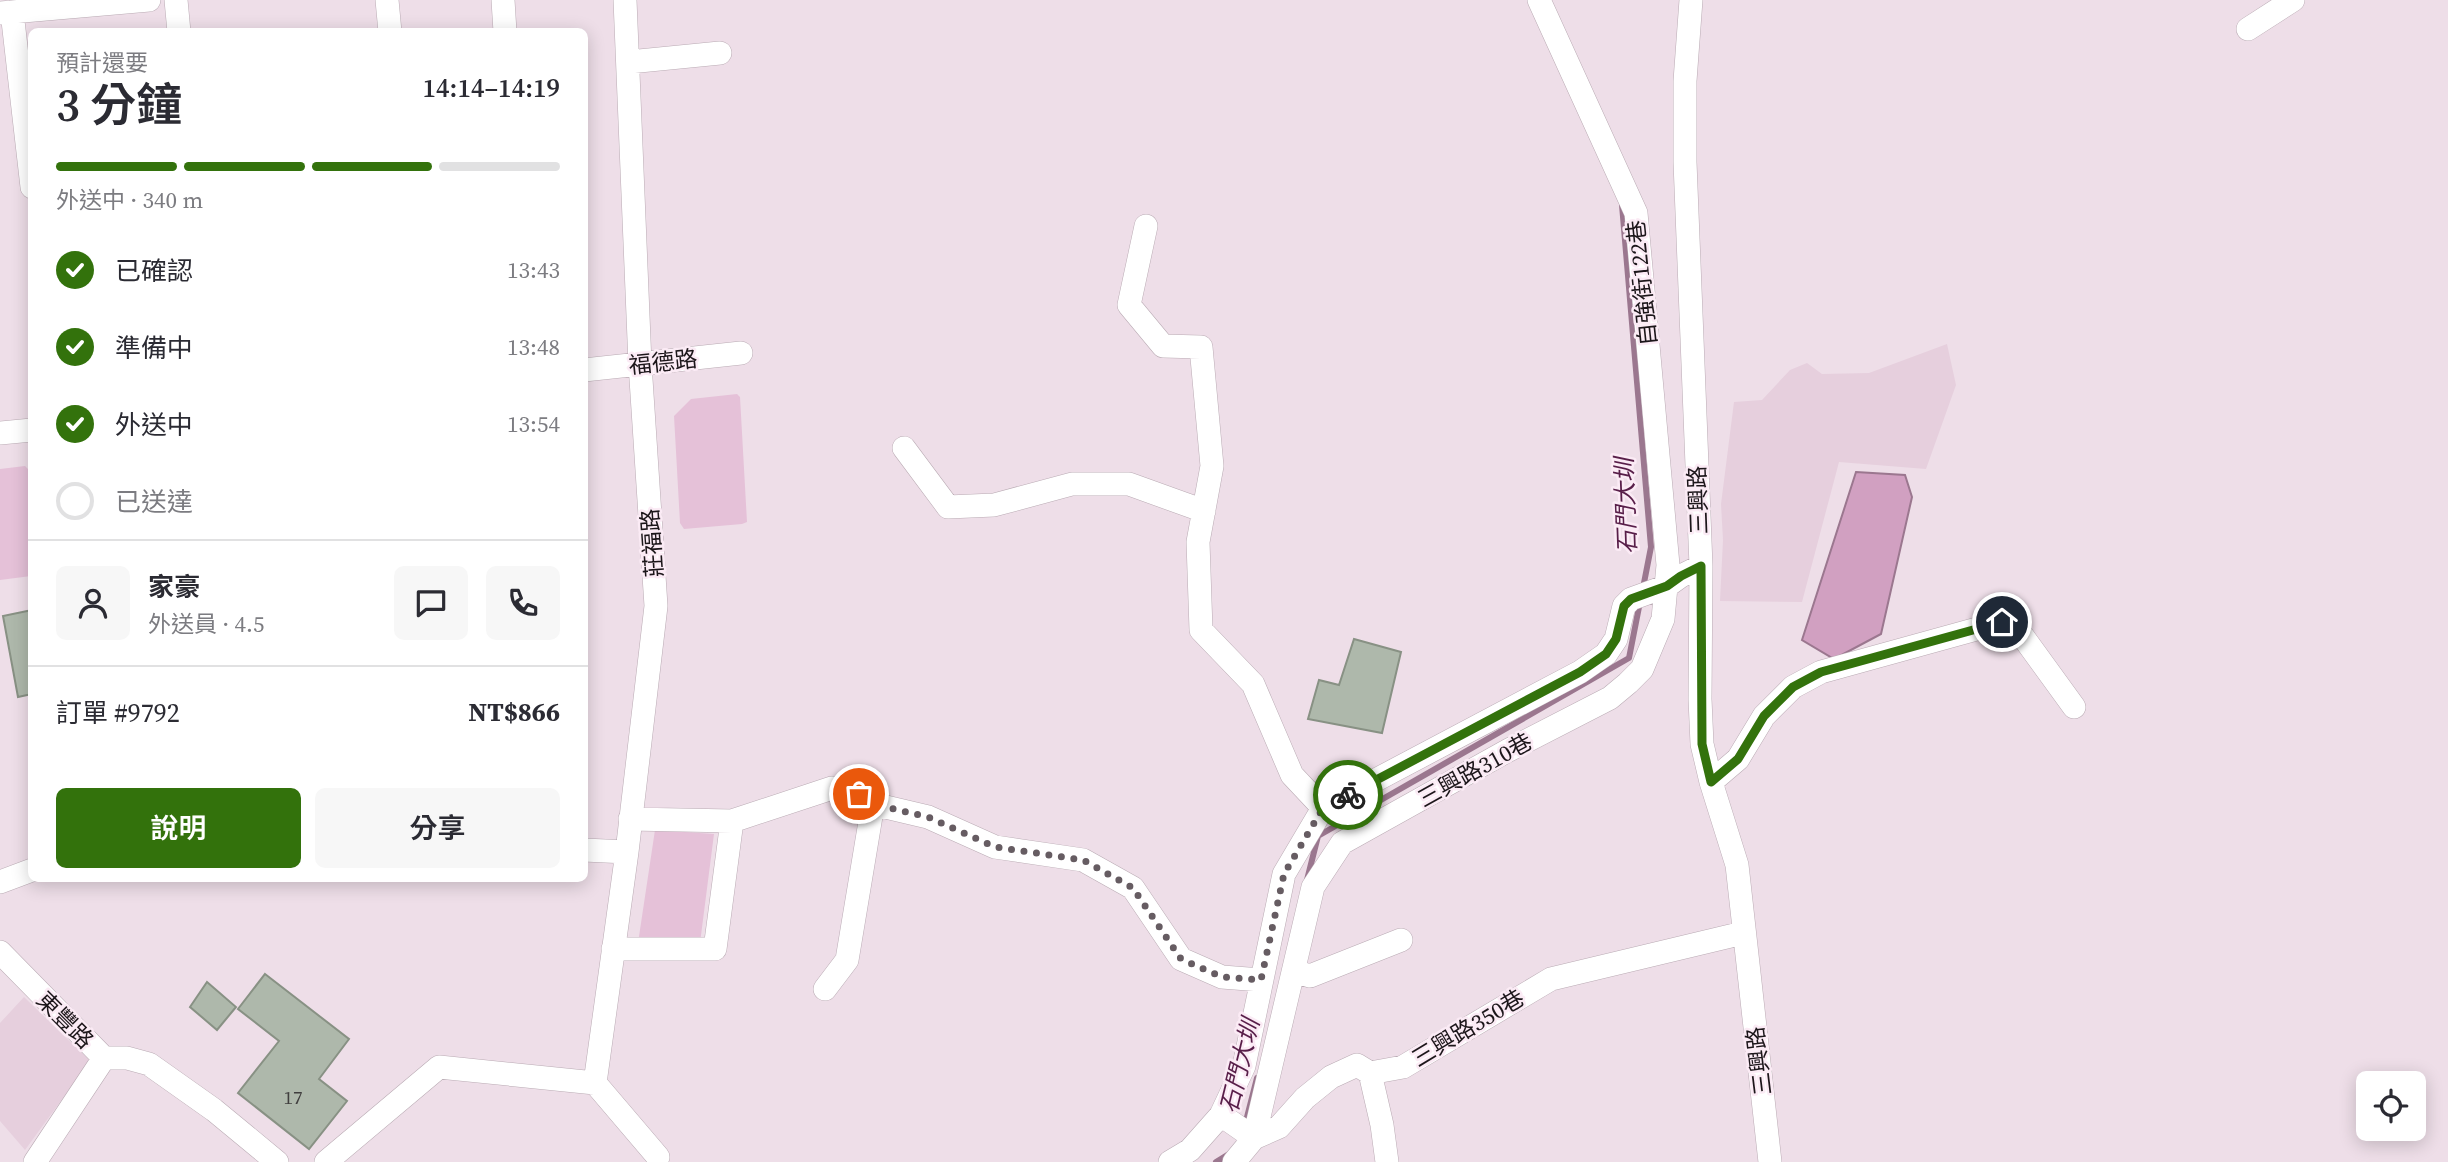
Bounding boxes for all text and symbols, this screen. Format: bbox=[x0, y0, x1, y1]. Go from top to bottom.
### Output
text: 預計還要 bbox=[56, 47, 148, 79]
text: 14:14–14:19 bbox=[423, 70, 560, 106]
text: 3 分鐘 bbox=[56, 73, 182, 136]
text: 外送中 · 340 m bbox=[56, 184, 203, 216]
street label: 自強街122巷 bbox=[1619, 218, 1665, 348]
icon: check bbox=[56, 251, 94, 289]
text: 已確認 bbox=[115, 253, 193, 289]
text: 13:43 bbox=[507, 254, 560, 286]
icon: check bbox=[56, 328, 94, 366]
text: 準備中 bbox=[115, 330, 193, 366]
text: 13:48 bbox=[507, 331, 560, 363]
street label: 福德路 bbox=[627, 342, 699, 382]
icon: check bbox=[56, 405, 94, 443]
text: 外送中 bbox=[115, 407, 193, 443]
text: 13:54 bbox=[507, 408, 560, 440]
water label: 石門大圳 bbox=[1607, 454, 1644, 555]
street label: 三興路 bbox=[1681, 465, 1715, 535]
text: 已送達 bbox=[115, 484, 193, 520]
street label: 莊福路 bbox=[634, 507, 670, 579]
button: person bbox=[56, 566, 130, 640]
button: chat bbox=[394, 566, 468, 640]
button: phone bbox=[486, 566, 560, 640]
text: 家豪 bbox=[148, 569, 200, 605]
pin bbox=[1972, 592, 2032, 652]
icon: home bbox=[1983, 603, 2021, 641]
text: 外送員 · 4.5 bbox=[148, 608, 265, 640]
text: NT$866 bbox=[468, 694, 560, 730]
text: 訂單 #9792 bbox=[56, 695, 180, 731]
street label: 三興路310巷 bbox=[1412, 725, 1538, 815]
courier bbox=[1313, 760, 1383, 830]
pin bbox=[829, 764, 889, 824]
icon: bag bbox=[840, 775, 878, 813]
icon: bike bbox=[1329, 776, 1367, 814]
button: 說明 bbox=[56, 788, 301, 868]
button: 分享 bbox=[315, 788, 560, 868]
street label: 三興路350巷 bbox=[1406, 982, 1530, 1074]
street label: 東豐路 bbox=[29, 984, 101, 1056]
water label: 石門大圳 bbox=[1212, 1012, 1268, 1116]
street label: 三興路 bbox=[1739, 1025, 1779, 1097]
map controls bbox=[2356, 1071, 2426, 1141]
button: locate bbox=[2356, 1071, 2426, 1141]
house number: 17 bbox=[283, 1084, 303, 1110]

